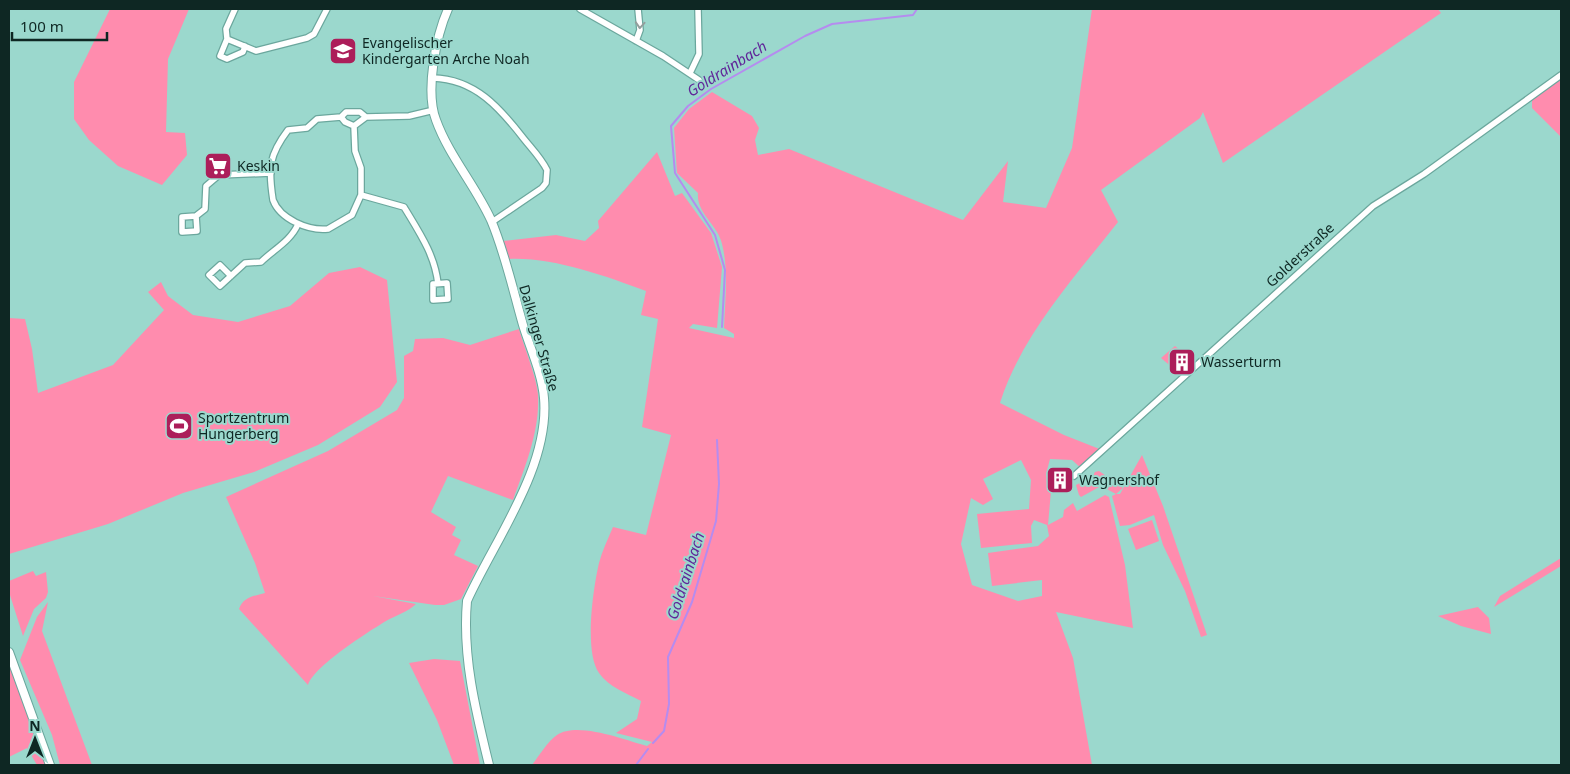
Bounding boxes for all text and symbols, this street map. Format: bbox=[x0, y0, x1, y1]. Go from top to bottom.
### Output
scale bar bbox=[12, 10, 108, 42]
text: 100 m bbox=[20, 16, 64, 36]
one-way arrow bbox=[634, 21, 645, 29]
place label: Evangelischer Kindergarten Arche Noah bbox=[362, 33, 530, 68]
school or university icon: Evangelischer Kindergarten Arche Noah bbox=[328, 36, 358, 66]
water label: Goldrainbach bbox=[683, 36, 770, 101]
supermarket icon: Keskin bbox=[203, 151, 233, 181]
place label: Keskin bbox=[237, 156, 280, 175]
street label: Golderstraße bbox=[1262, 218, 1338, 291]
street label: Dalkinger Straße bbox=[515, 282, 564, 394]
building icon: Wasserturm bbox=[1167, 347, 1197, 377]
place label: Wasserturm bbox=[1201, 352, 1281, 371]
place label: Sportzentrum Hungerberg bbox=[198, 408, 289, 443]
sports icon: Sportzentrum Hungerberg bbox=[164, 411, 194, 441]
building icon: Wagnershof bbox=[1045, 465, 1075, 495]
place label: Wagnershof bbox=[1079, 470, 1160, 489]
water label: Goldrainbach bbox=[662, 530, 709, 622]
north arrow bbox=[10, 714, 60, 764]
text: N bbox=[29, 716, 41, 735]

